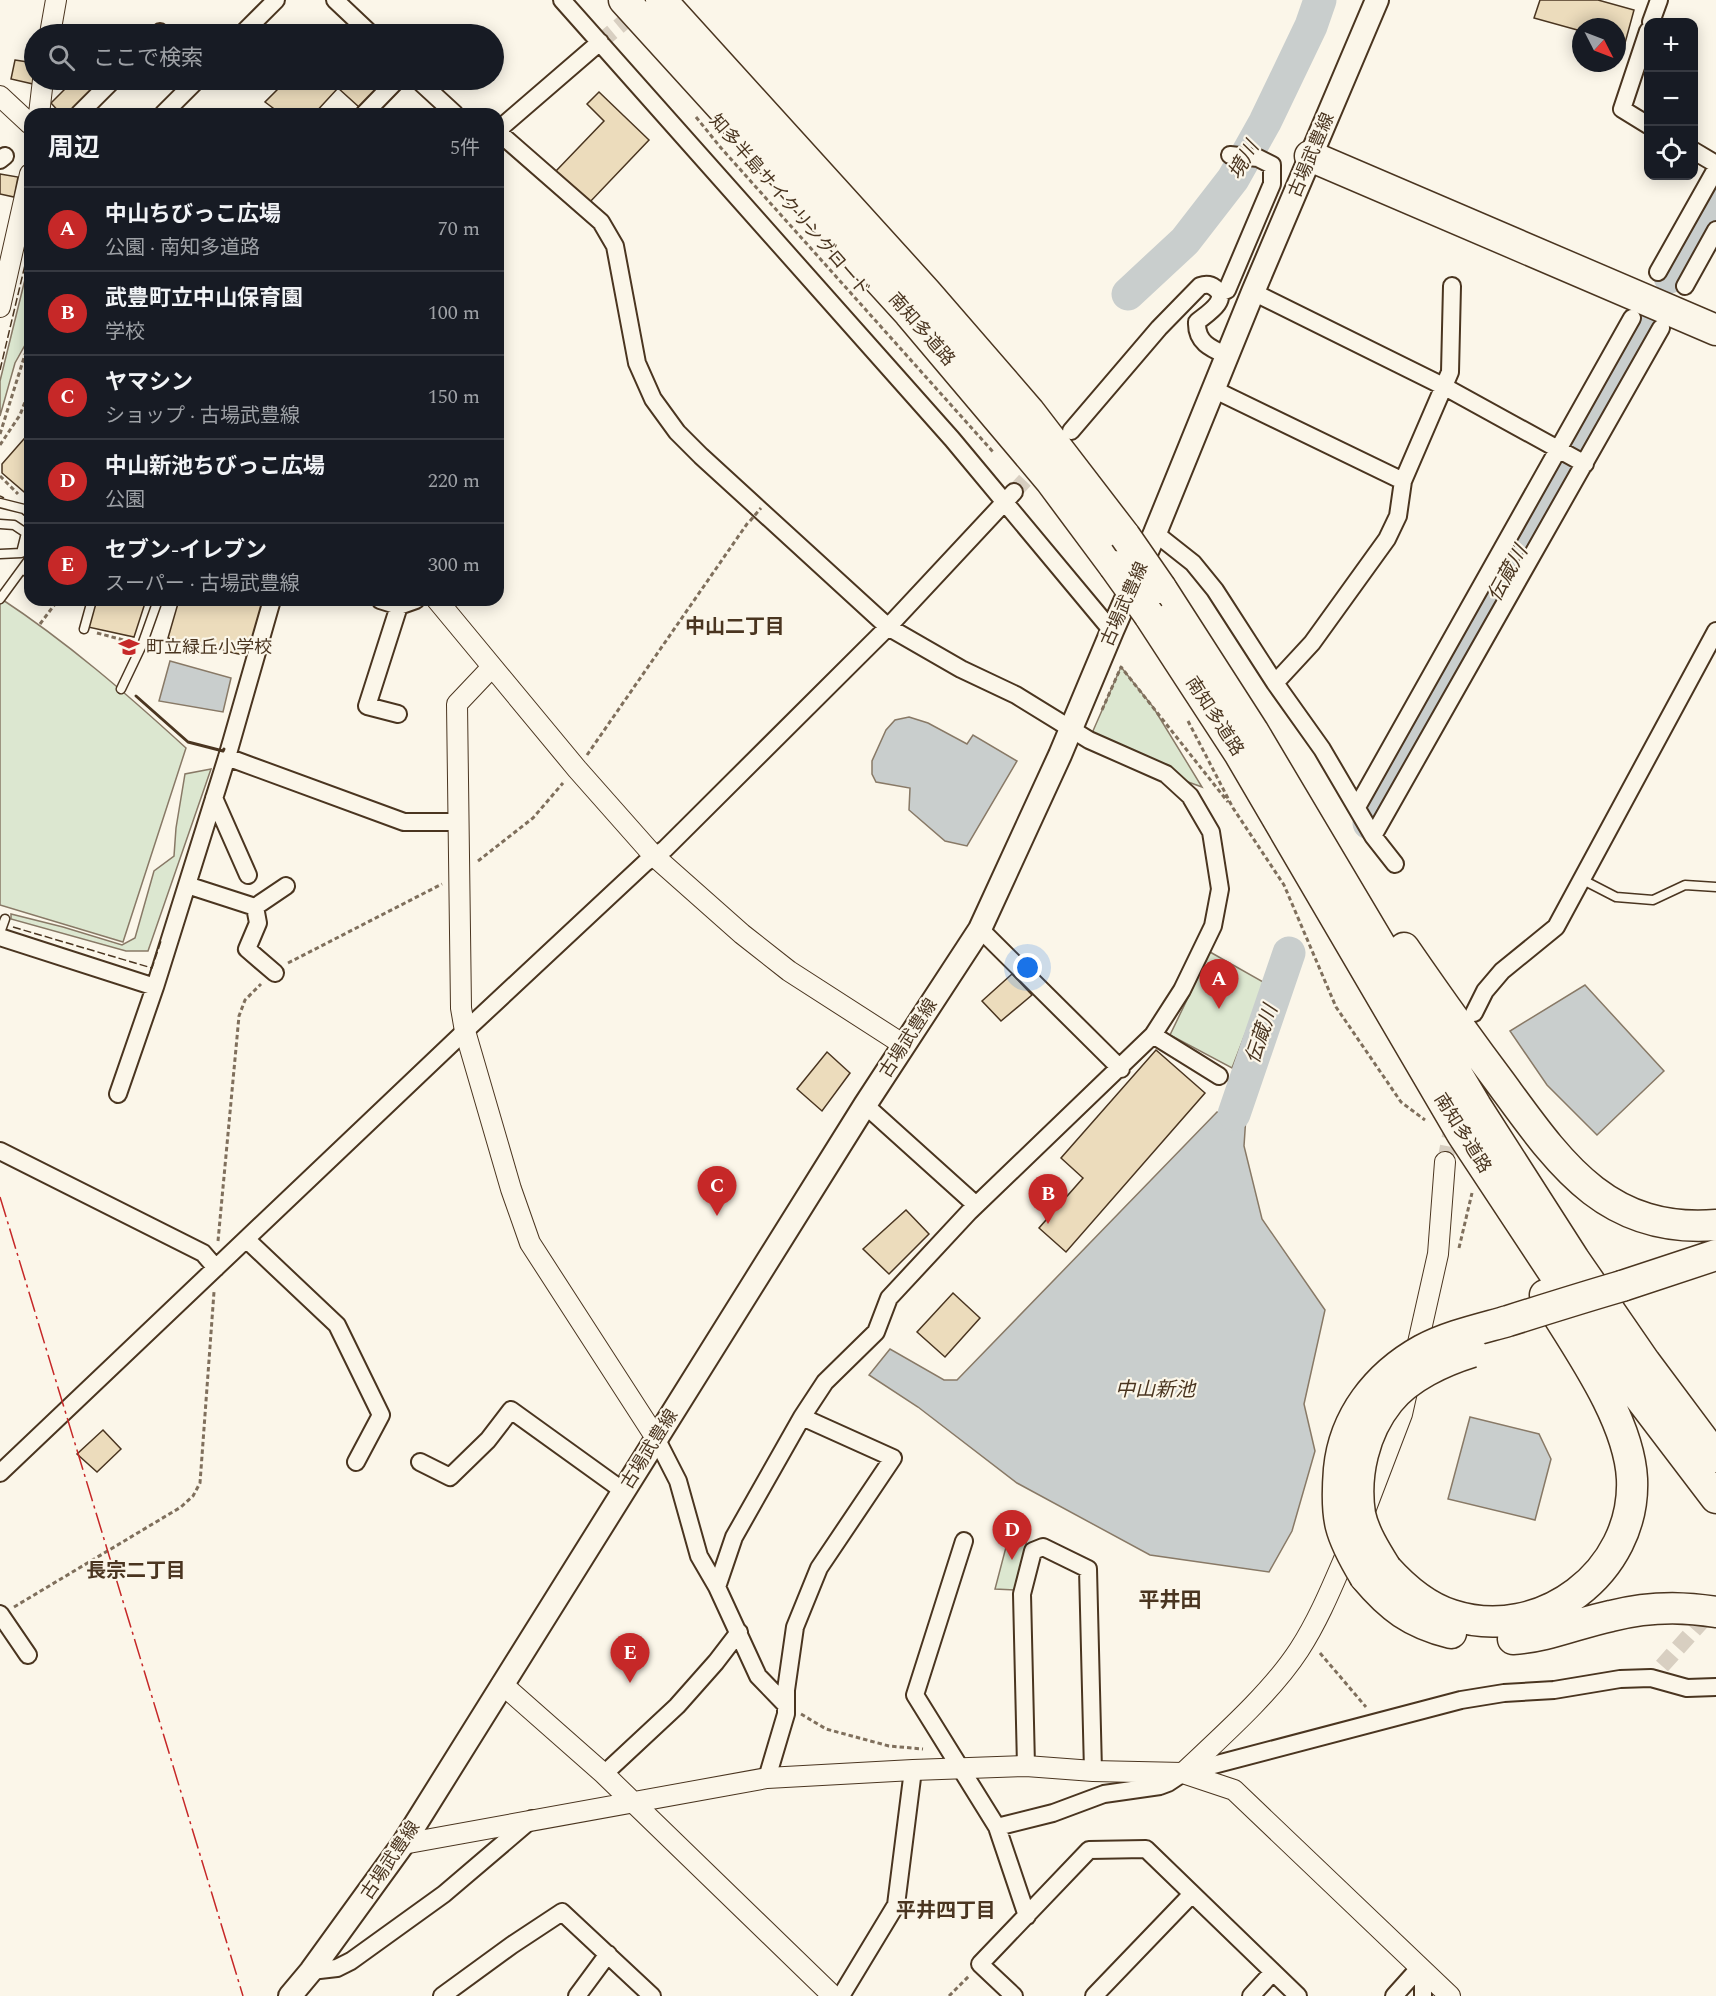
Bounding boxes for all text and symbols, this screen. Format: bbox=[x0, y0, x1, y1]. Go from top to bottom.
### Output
north arrow bbox=[1572, 18, 1626, 72]
map controls bbox=[1644, 18, 1698, 180]
button: + bbox=[1644, 18, 1698, 72]
search box bbox=[24, 24, 504, 90]
icon: search bbox=[45, 41, 78, 74]
text: ここで検索 bbox=[93, 42, 203, 75]
button: − bbox=[1644, 72, 1698, 126]
street label: 知多半島サイクリングロード bbox=[703, 108, 876, 302]
street label: 古場武豊線 bbox=[1281, 108, 1341, 202]
button: locate bbox=[1644, 126, 1698, 180]
text: 周辺 bbox=[48, 128, 100, 168]
text: 5件 bbox=[450, 133, 480, 163]
water label: 境川 bbox=[1221, 134, 1268, 185]
text: 中山ちびっこ広場 bbox=[105, 198, 281, 231]
text: A bbox=[60, 214, 75, 244]
text: 70 m bbox=[438, 214, 480, 244]
text: 公園 · 南知多道路 bbox=[105, 233, 260, 263]
text: 武豊町立中山保育園 bbox=[105, 282, 303, 315]
street label: 南知多道路 bbox=[882, 287, 961, 372]
text: B bbox=[60, 298, 75, 328]
text: 100 m bbox=[428, 298, 480, 328]
text: 学校 bbox=[105, 317, 145, 347]
text: ヤマシン bbox=[105, 366, 193, 399]
text: C bbox=[60, 382, 75, 412]
text: 150 m bbox=[428, 382, 480, 412]
text: ショップ · 古場武豊線 bbox=[105, 401, 300, 431]
text: 中山新池ちびっこ広場 bbox=[105, 450, 325, 483]
text: D bbox=[59, 466, 76, 496]
text: 220 m bbox=[428, 466, 480, 496]
text: 公園 bbox=[105, 485, 145, 515]
text: セブン-イレブン bbox=[105, 534, 267, 567]
water label: 伝蔵川 bbox=[1480, 538, 1537, 607]
text: E bbox=[61, 550, 74, 580]
text: 300 m bbox=[428, 550, 480, 580]
street label: 古場武豊線 bbox=[1094, 558, 1155, 651]
text: スーパー · 古場武豊線 bbox=[105, 569, 300, 599]
district label: 中山二丁目 bbox=[685, 612, 785, 642]
place label: 町立緑丘小学校 bbox=[146, 634, 272, 661]
school or university icon: 町立緑丘小学校 bbox=[117, 635, 141, 659]
street label: 南知多道路 bbox=[1179, 671, 1250, 761]
your location bbox=[1013, 953, 1042, 982]
pin: A bbox=[1200, 960, 1238, 1009]
street label: 古場武豊線 bbox=[873, 993, 944, 1083]
water label: 伝蔵川 bbox=[1238, 999, 1287, 1068]
street label: 南知多道路 bbox=[1427, 1088, 1498, 1179]
pin: C bbox=[698, 1166, 736, 1216]
pin: B bbox=[1028, 1174, 1068, 1224]
water label: 中山新池 bbox=[1115, 1375, 1197, 1405]
street label: 古場武豊線 bbox=[614, 1404, 685, 1495]
pin: D bbox=[992, 1510, 1032, 1560]
district label: 長宗二丁目 bbox=[86, 1556, 186, 1586]
district label: 平井田 bbox=[1139, 1585, 1202, 1617]
pin: E bbox=[610, 1634, 650, 1683]
street label: 古場武豊線 bbox=[354, 1815, 427, 1905]
district label: 平井四丁目 bbox=[896, 1896, 996, 1926]

